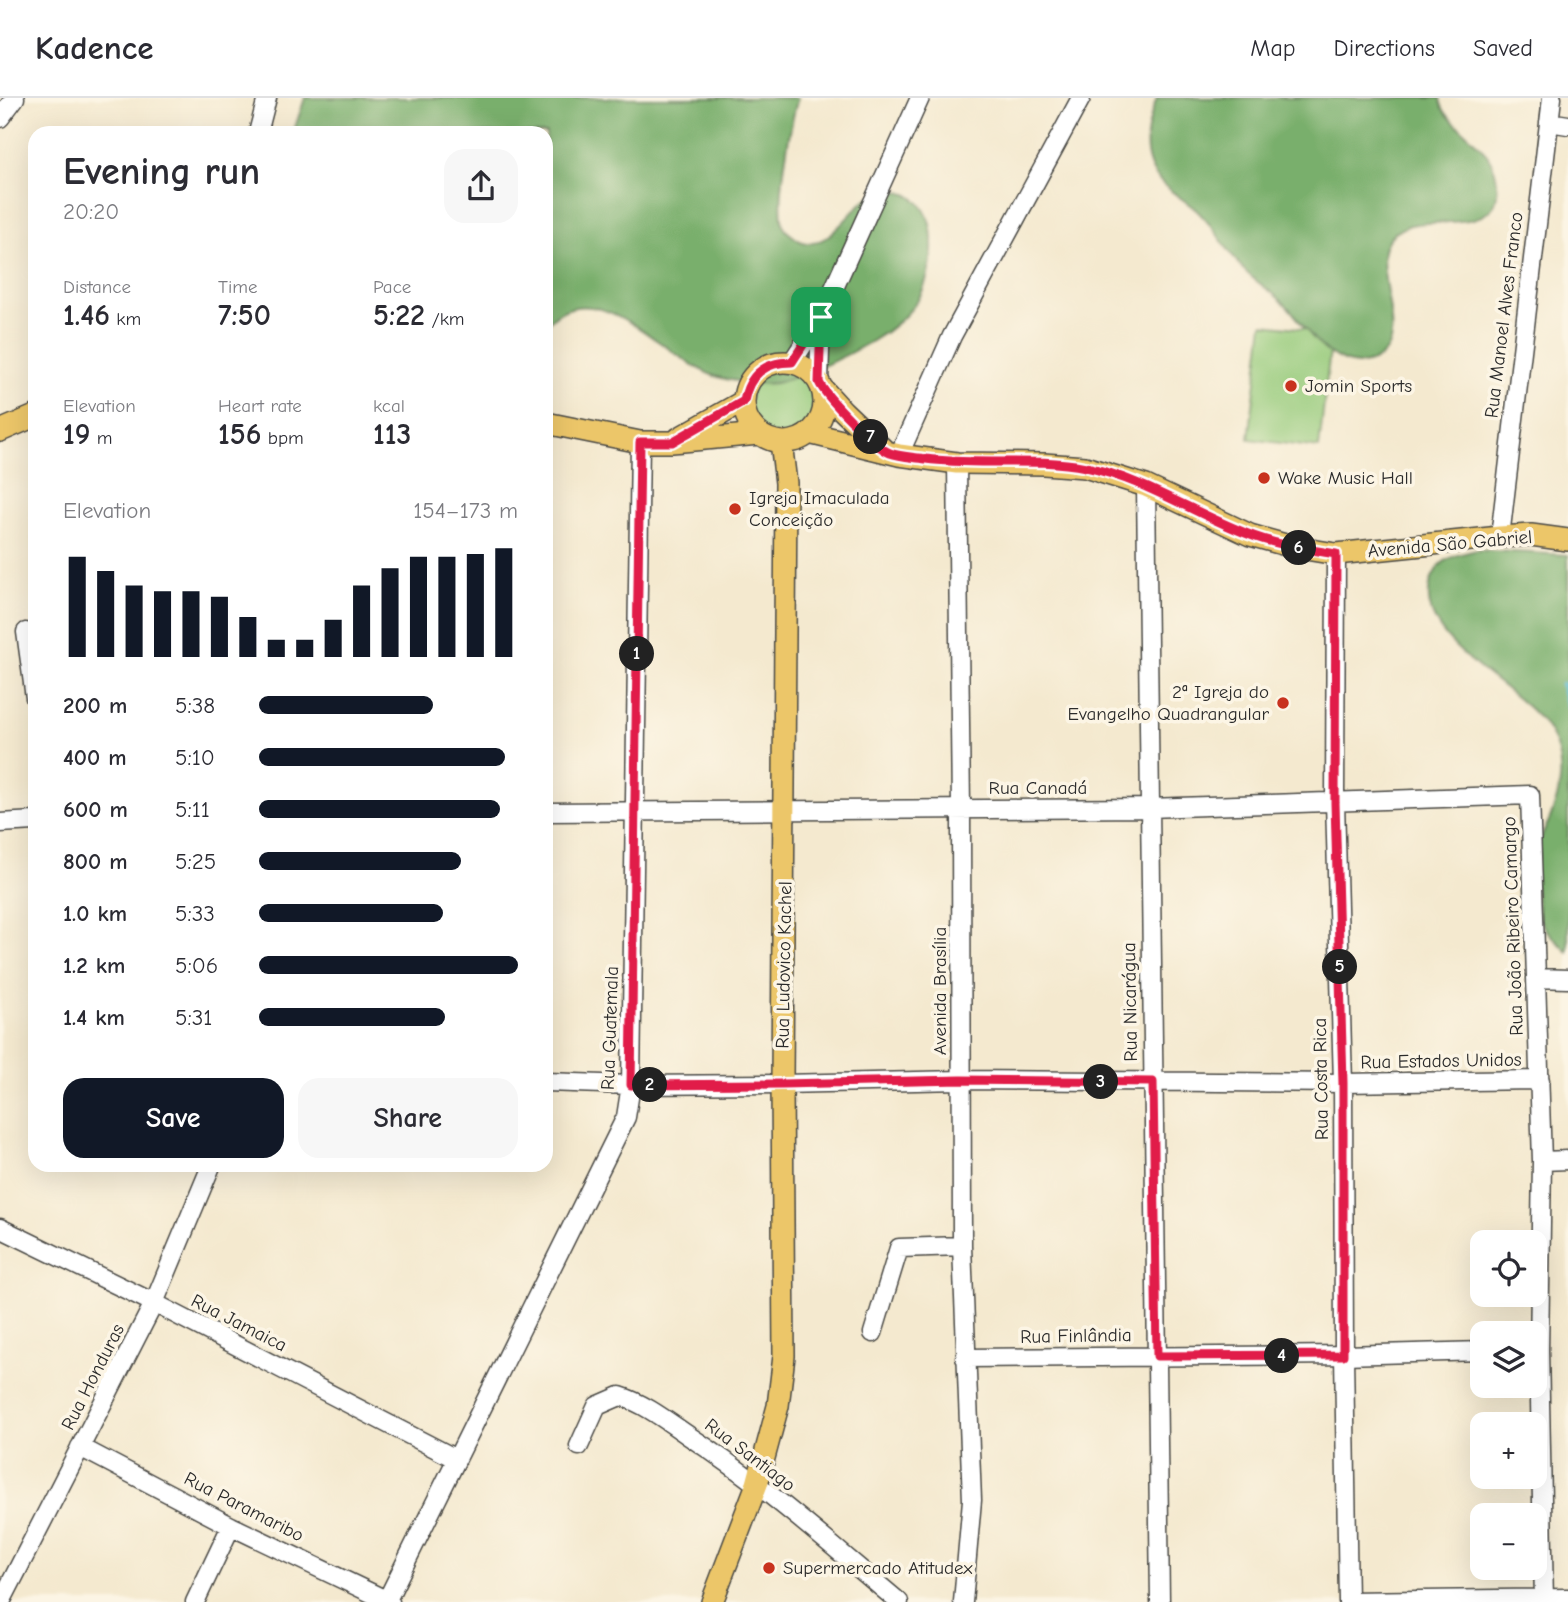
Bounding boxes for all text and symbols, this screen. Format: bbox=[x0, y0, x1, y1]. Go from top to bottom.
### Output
text: Kadence bbox=[35, 29, 153, 67]
text: Map bbox=[1250, 34, 1296, 62]
text: Directions bbox=[1334, 34, 1435, 62]
text: Saved bbox=[1473, 34, 1533, 62]
button: share bbox=[444, 149, 518, 223]
text: Evening run bbox=[63, 150, 260, 194]
text: 20:20 bbox=[63, 198, 119, 225]
street label: Rua Manoel Alves Franco bbox=[1480, 211, 1528, 419]
text: Distance bbox=[63, 276, 131, 298]
text: Time bbox=[218, 276, 257, 298]
text: Pace bbox=[373, 276, 411, 298]
pin bbox=[791, 287, 851, 347]
text: 1.46 bbox=[63, 298, 110, 333]
text: 7:50 bbox=[218, 298, 271, 333]
text: 5:22 bbox=[373, 298, 425, 333]
icon: arrive bbox=[802, 298, 840, 336]
text: km bbox=[110, 308, 141, 330]
text: /km bbox=[425, 308, 465, 330]
place label: Jomin Sports bbox=[1305, 375, 1412, 397]
marker: Jomin Sports bbox=[1283, 378, 1299, 394]
text: Elevation bbox=[63, 395, 136, 417]
text: Heart rate bbox=[218, 395, 302, 417]
text: kcal bbox=[373, 395, 405, 417]
text: 19 bbox=[63, 417, 90, 452]
text: 156 bbox=[218, 417, 261, 452]
text: 113 bbox=[373, 417, 411, 452]
pin: 7 bbox=[854, 420, 888, 454]
text: 7 bbox=[866, 425, 875, 447]
text: m bbox=[90, 427, 113, 449]
text: bpm bbox=[261, 427, 304, 449]
place label: Wake Music Hall bbox=[1278, 467, 1413, 489]
marker: Wake Music Hall bbox=[1256, 470, 1272, 486]
place label: Igreja Imaculada Conceição bbox=[749, 487, 890, 531]
text: Elevation bbox=[63, 497, 151, 524]
text: 154–173 m bbox=[413, 497, 518, 524]
marker: Igreja Imaculada Conceição bbox=[727, 501, 743, 517]
street label: Avenida São Gabriel bbox=[1367, 526, 1533, 562]
pin: 6 bbox=[1282, 531, 1316, 566]
text: 6 bbox=[1294, 536, 1303, 558]
pin: 1 bbox=[620, 636, 654, 672]
text: 1 bbox=[633, 642, 640, 664]
place label: 2ª Igreja do Evangelho Quadrangular bbox=[1068, 681, 1269, 725]
text: 200 m bbox=[63, 692, 127, 719]
text: 5:38 bbox=[175, 692, 215, 719]
marker: 2ª Igreja do Evangelho Quadrangular bbox=[1275, 695, 1291, 711]
text: 400 m bbox=[63, 744, 127, 771]
text: 5:10 bbox=[175, 744, 215, 771]
street label: Rua Canadá bbox=[989, 777, 1087, 799]
text: 600 m bbox=[63, 796, 128, 823]
text: 5:11 bbox=[175, 796, 210, 823]
street label: Rua João Ribeiro Camargo bbox=[1498, 816, 1528, 1036]
text: 800 m bbox=[63, 848, 128, 875]
text: 5:25 bbox=[175, 848, 216, 875]
street label: Rua Ludovico Kachel bbox=[772, 881, 796, 1049]
text: 1.0 km bbox=[63, 900, 127, 927]
text: 5:33 bbox=[175, 900, 215, 927]
street label: Avenida Brasília bbox=[929, 927, 951, 1055]
street label: Rua Nicarágua bbox=[1118, 942, 1142, 1062]
pin: 5 bbox=[1322, 950, 1358, 984]
text: 1.2 km bbox=[63, 952, 125, 979]
text: 5:06 bbox=[175, 952, 218, 979]
text: 5 bbox=[1334, 955, 1345, 977]
street label: Rua Guatemala bbox=[597, 966, 623, 1090]
text: 1.4 km bbox=[63, 1004, 125, 1031]
text: 5:31 bbox=[175, 1004, 212, 1031]
street label: Rua Costa Rica bbox=[1309, 1018, 1333, 1140]
street label: Rua Estados Unidos bbox=[1360, 1049, 1522, 1073]
pin: 3 bbox=[1084, 1065, 1118, 1100]
pin: 2 bbox=[632, 1068, 668, 1102]
text: 3 bbox=[1096, 1070, 1105, 1092]
text: 2 bbox=[645, 1073, 654, 1095]
button: Save bbox=[63, 1078, 284, 1158]
button: Share bbox=[298, 1078, 518, 1158]
map controls bbox=[1470, 1230, 1547, 1580]
button: locate bbox=[1470, 1230, 1547, 1307]
street label: Rua Jamaica bbox=[187, 1289, 291, 1357]
street label: Rua Honduras bbox=[57, 1320, 129, 1434]
button: layers bbox=[1470, 1321, 1547, 1398]
street label: Rua Finlândia bbox=[1020, 1324, 1132, 1348]
pin: 4 bbox=[1264, 1338, 1300, 1374]
text: 4 bbox=[1277, 1344, 1286, 1366]
button: + bbox=[1470, 1412, 1547, 1489]
street label: Rua Santiago bbox=[700, 1414, 800, 1496]
street label: Rua Paramaribo bbox=[180, 1467, 308, 1547]
button: − bbox=[1470, 1503, 1547, 1580]
place label: Supermercado Atitudex bbox=[783, 1557, 974, 1579]
marker: Supermercado Atitudex bbox=[761, 1560, 777, 1576]

